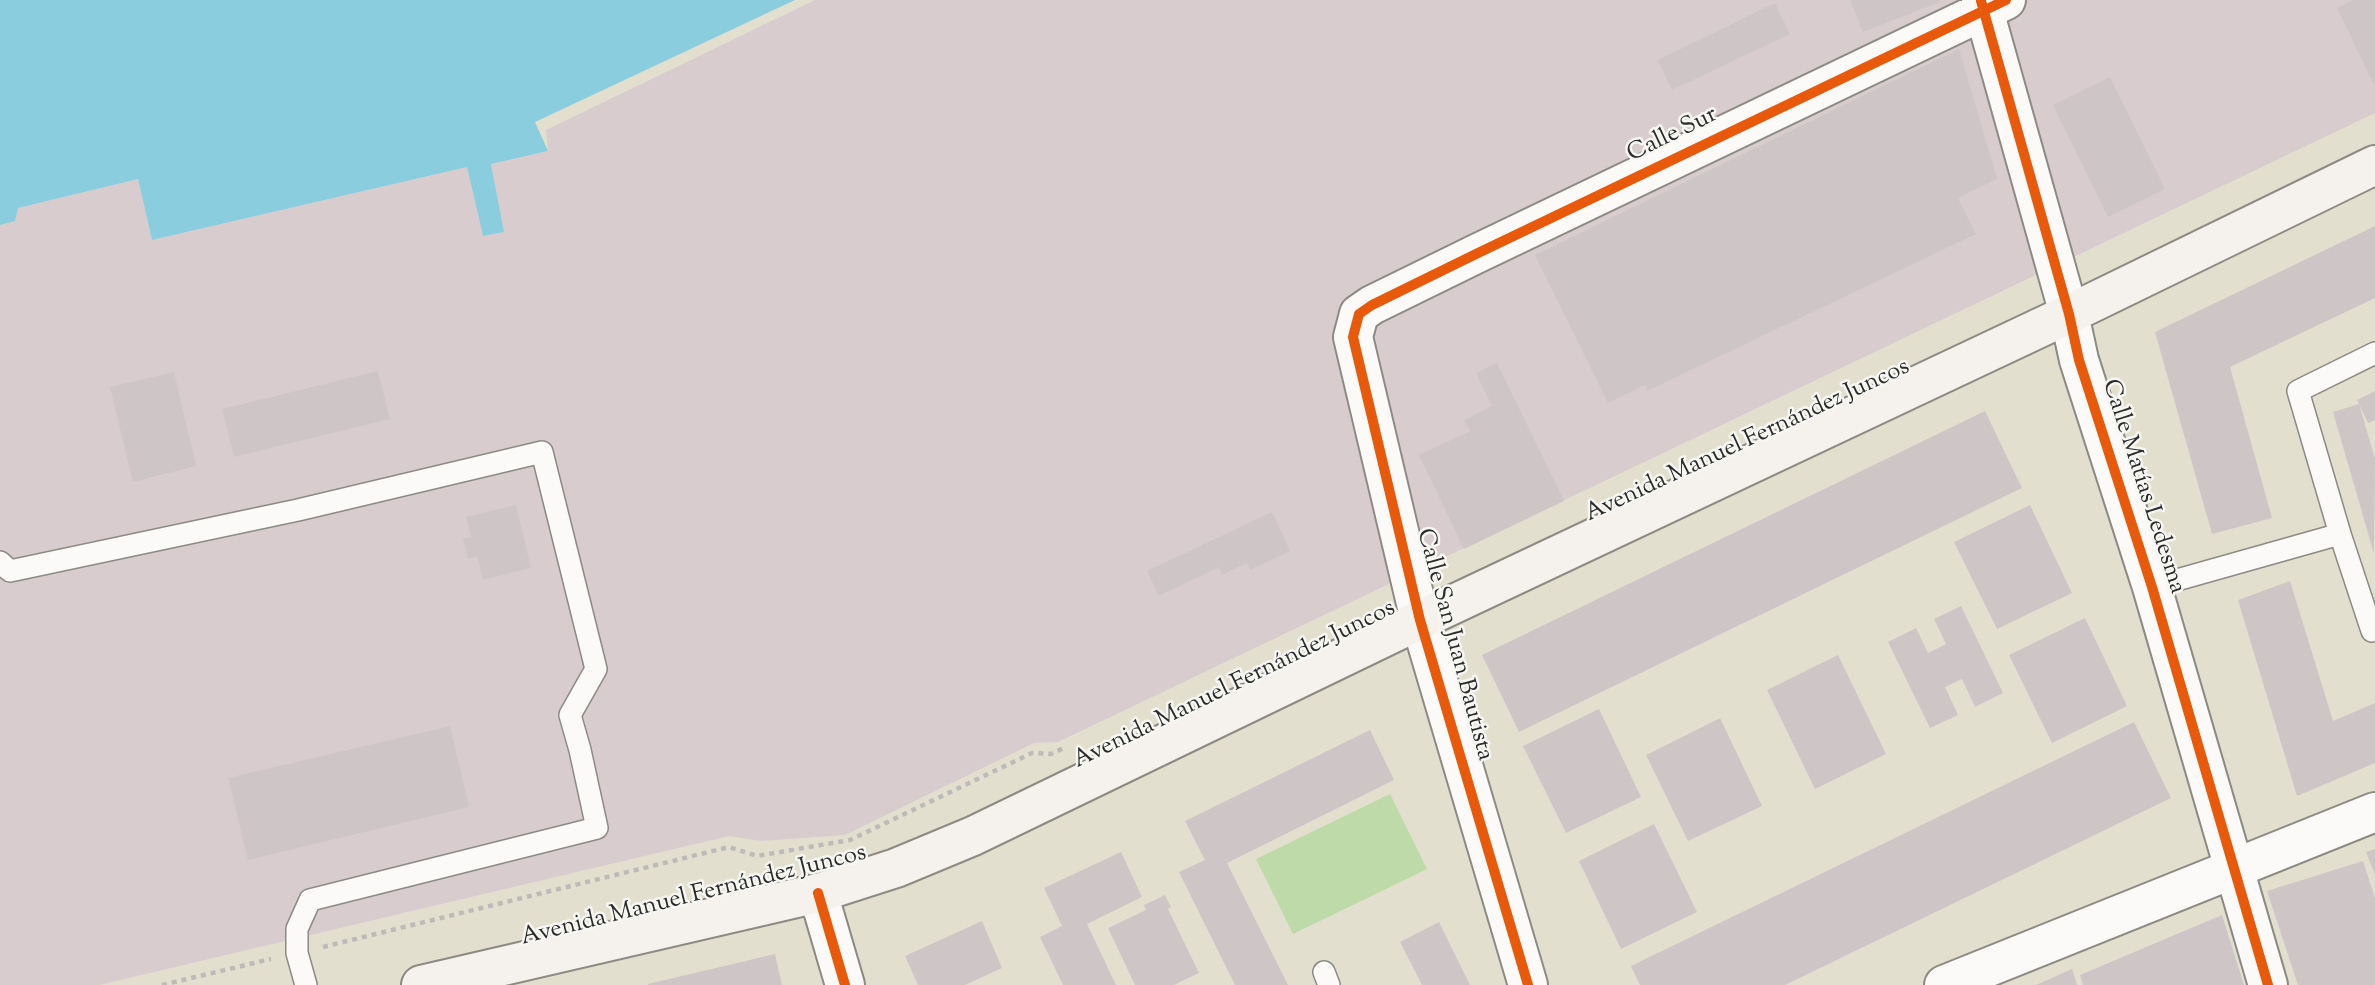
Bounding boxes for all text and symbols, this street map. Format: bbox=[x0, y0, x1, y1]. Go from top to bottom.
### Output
street label: Calle Sur bbox=[1623, 102, 1723, 170]
street label: Avenida Manuel Fernández Juncos bbox=[1581, 354, 1915, 530]
street label: Calle Matías Ledesma bbox=[2094, 376, 2190, 598]
street label: Calle San Juan Bautista bbox=[1408, 526, 1498, 764]
street label: Avenida Manuel Fernández Juncos bbox=[1069, 595, 1401, 777]
street label: Avenida Manuel Fernández Juncos bbox=[518, 840, 870, 954]

